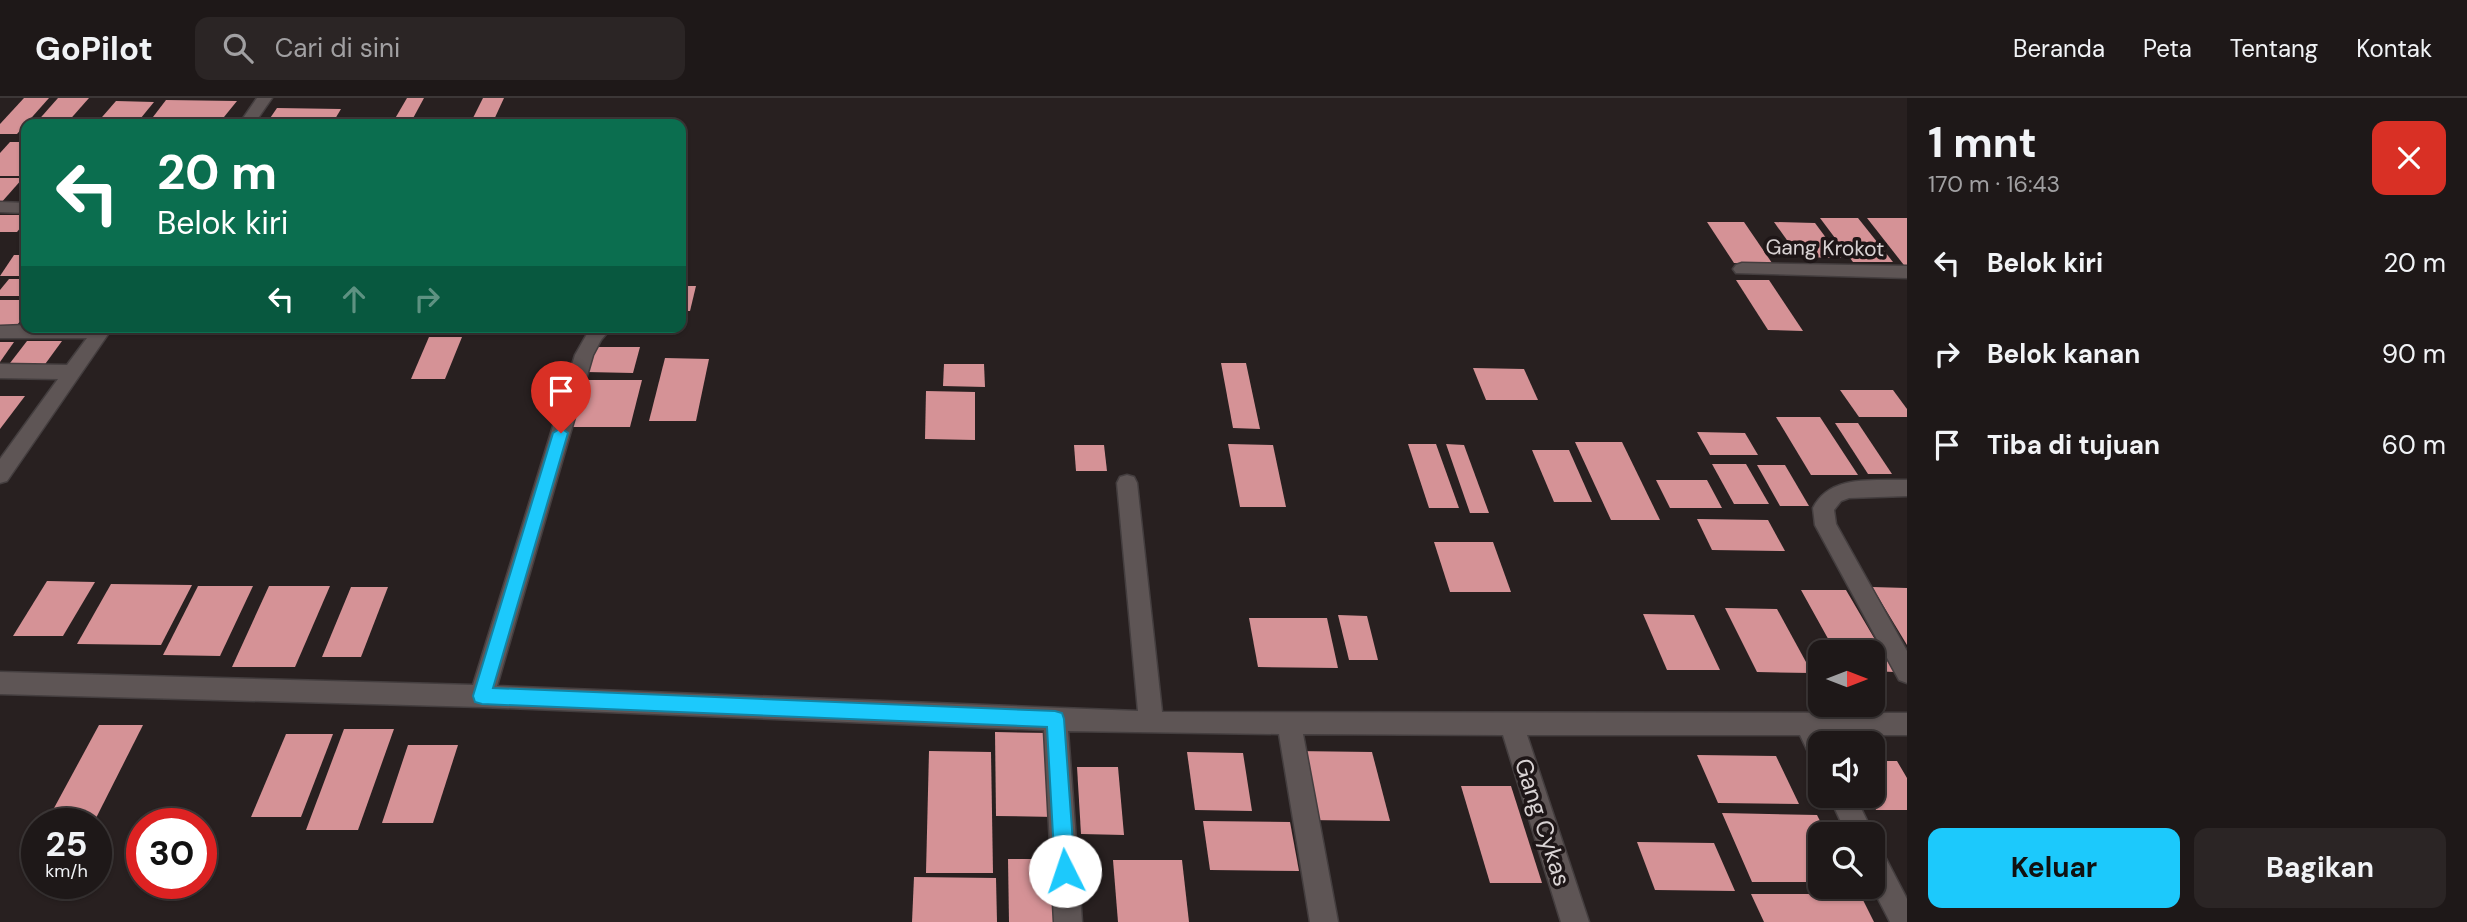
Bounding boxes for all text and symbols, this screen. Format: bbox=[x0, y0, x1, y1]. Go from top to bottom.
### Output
search box bbox=[195, 17, 685, 80]
text: GoPilot bbox=[35, 27, 153, 70]
icon: search bbox=[219, 29, 257, 67]
text: Cari di sini bbox=[275, 31, 400, 65]
text: Beranda bbox=[2013, 33, 2105, 64]
text: Peta bbox=[2143, 33, 2192, 64]
text: Tentang bbox=[2230, 33, 2318, 64]
text: Kontak bbox=[2356, 33, 2432, 64]
text: 1 mnt bbox=[1928, 115, 2037, 170]
button: close bbox=[2372, 121, 2446, 195]
text: 20 m bbox=[157, 140, 277, 204]
icon: left bbox=[42, 147, 133, 238]
text: 170 m · 16:43 bbox=[1928, 169, 2060, 199]
text: Belok kiri bbox=[157, 202, 289, 244]
street label: Gang Krokot bbox=[1765, 233, 1885, 263]
icon: left bbox=[1928, 244, 1966, 282]
text: Belok kiri bbox=[1987, 246, 2103, 280]
text: 20 m bbox=[2383, 246, 2446, 280]
icon: left bbox=[262, 280, 300, 318]
icon: ahead bbox=[335, 280, 373, 318]
icon: right bbox=[408, 280, 446, 318]
icon: right bbox=[1928, 335, 1966, 373]
text: Belok kanan bbox=[1987, 337, 2140, 371]
text: 90 m bbox=[2382, 337, 2446, 371]
pin bbox=[531, 361, 591, 433]
icon: arrive bbox=[542, 372, 580, 410]
icon: arrive bbox=[1928, 426, 1966, 464]
text: Tiba di tujuan bbox=[1987, 428, 2160, 462]
text: 60 m bbox=[2382, 428, 2446, 462]
north arrow bbox=[1808, 640, 1885, 718]
map controls bbox=[1808, 640, 1885, 899]
button: sound bbox=[1808, 731, 1885, 808]
street label: Gang Cykas bbox=[1508, 754, 1578, 890]
speed limit sign: 30 bbox=[126, 808, 217, 899]
text: 25 bbox=[46, 821, 87, 867]
button: search bbox=[1808, 822, 1885, 899]
button: Keluar bbox=[1928, 828, 2180, 908]
button: Bagikan bbox=[2194, 828, 2446, 908]
position arrow bbox=[1028, 834, 1102, 908]
text: km/h bbox=[45, 859, 88, 883]

